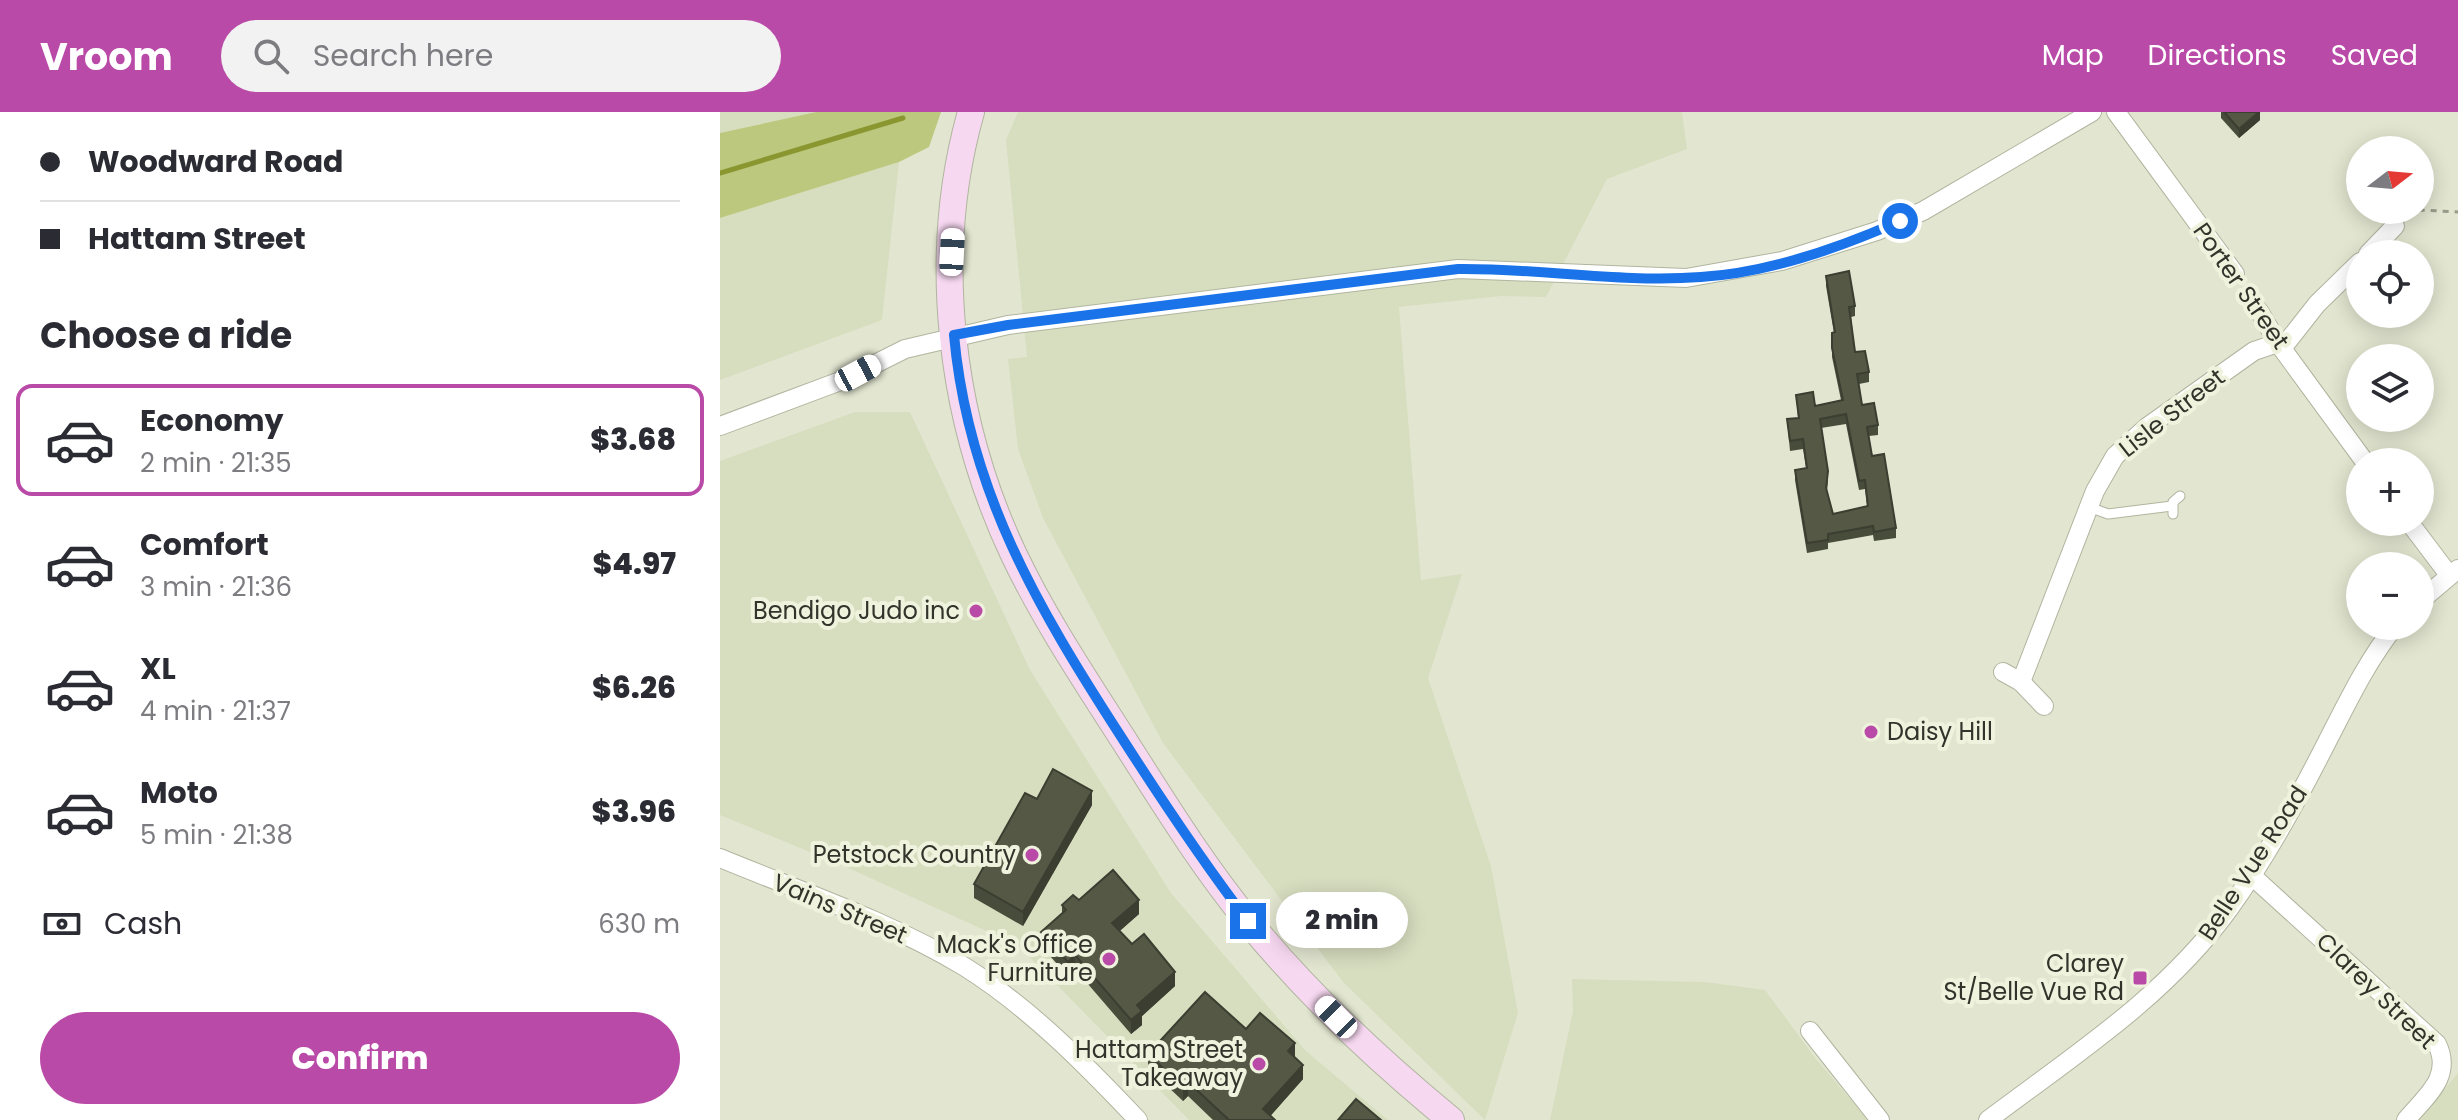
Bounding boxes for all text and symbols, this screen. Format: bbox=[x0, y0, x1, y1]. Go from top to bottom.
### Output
search box bbox=[221, 20, 781, 92]
text: Vroom bbox=[40, 30, 173, 83]
icon: search bbox=[249, 34, 293, 78]
text: Search here bbox=[313, 34, 493, 77]
text: Map bbox=[2042, 36, 2104, 75]
text: Directions bbox=[2148, 36, 2287, 75]
text: Saved bbox=[2331, 36, 2418, 75]
north arrow bbox=[2346, 136, 2434, 224]
map controls bbox=[2346, 136, 2434, 640]
text: Woodward Road bbox=[88, 140, 343, 183]
route start bbox=[1882, 203, 1918, 239]
street label: Porter Street bbox=[2186, 216, 2297, 356]
text: Hattam Street bbox=[88, 217, 306, 260]
car bbox=[939, 227, 965, 277]
button: locate bbox=[2346, 240, 2434, 328]
text: Choose a ride bbox=[40, 310, 292, 361]
button: layers bbox=[2346, 344, 2434, 432]
car bbox=[831, 351, 885, 395]
street label: Lisle Street bbox=[2112, 361, 2232, 464]
text: Economy bbox=[140, 399, 284, 442]
icon: car bbox=[44, 404, 116, 476]
text: $3.68 bbox=[590, 418, 676, 461]
text: 2 min · 21:35 bbox=[140, 445, 292, 481]
button: + bbox=[2346, 448, 2434, 536]
text: Comfort bbox=[140, 523, 269, 566]
icon: car bbox=[44, 528, 116, 600]
text: $4.97 bbox=[593, 542, 676, 585]
button: − bbox=[2346, 552, 2434, 640]
text: 3 min · 21:36 bbox=[140, 569, 292, 605]
place label: Bendigo Judo inc bbox=[753, 594, 960, 627]
marker: Bendigo Judo inc bbox=[967, 602, 985, 620]
text: XL bbox=[140, 647, 176, 690]
icon: car bbox=[44, 652, 116, 724]
text: $6.26 bbox=[592, 666, 676, 709]
text: 4 min · 21:37 bbox=[140, 693, 291, 729]
place label: Daisy Hill bbox=[1887, 715, 1993, 748]
marker: Daisy Hill bbox=[1862, 723, 1880, 741]
text: Moto bbox=[140, 771, 218, 814]
icon: car bbox=[44, 776, 116, 848]
street label: Belle Vue Road bbox=[2190, 779, 2315, 946]
text: $3.96 bbox=[592, 790, 676, 833]
text: 5 min · 21:38 bbox=[140, 817, 293, 853]
place label: Petstock Country bbox=[813, 838, 1016, 871]
marker: Petstock Country bbox=[1023, 846, 1041, 864]
street label: Vains Street bbox=[768, 865, 912, 952]
callout: 2 min bbox=[1276, 893, 1408, 949]
icon: cash bbox=[40, 902, 84, 946]
text: Cash bbox=[104, 902, 182, 945]
text: 2 min bbox=[1305, 902, 1379, 938]
route end bbox=[1230, 903, 1266, 939]
text: 630 m bbox=[598, 906, 680, 942]
street label: Clarey Street bbox=[2309, 925, 2443, 1056]
place label: Mack's Office Furniture bbox=[936, 928, 1093, 989]
place label: Clarey St/Belle Vue Rd bbox=[1943, 947, 2124, 1008]
marker: Mack's Office Furniture bbox=[1100, 950, 1118, 968]
marker: Clarey St/Belle Vue Rd bbox=[2131, 969, 2149, 987]
car bbox=[1311, 992, 1361, 1042]
button: Confirm bbox=[40, 1012, 680, 1104]
place label: Hattam Street Takeaway bbox=[1075, 1033, 1243, 1094]
marker: Hattam Street Takeaway bbox=[1250, 1055, 1268, 1073]

